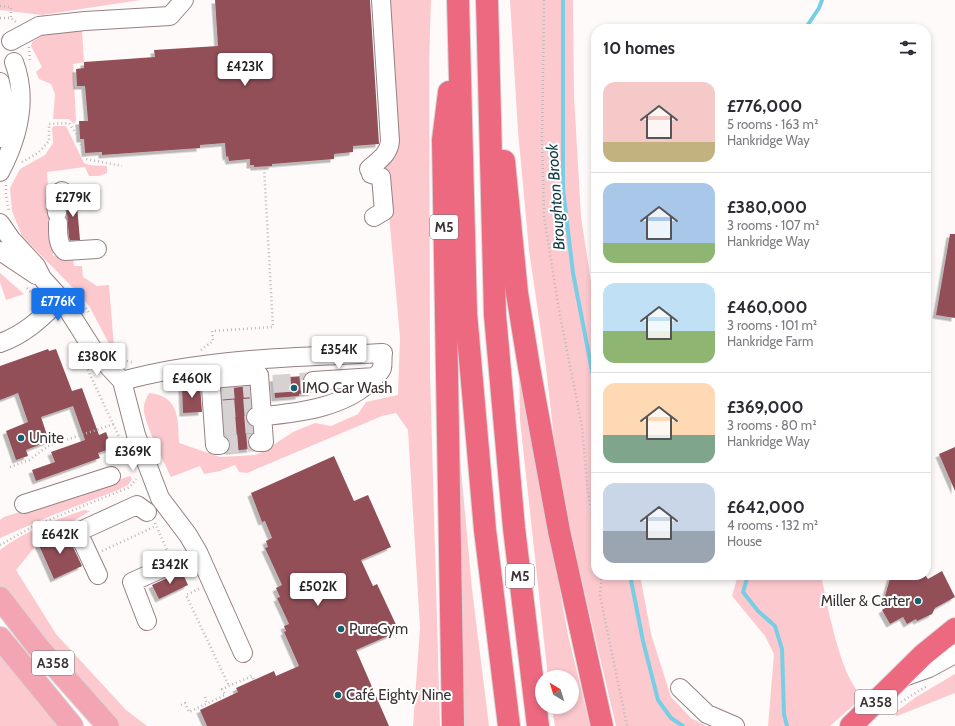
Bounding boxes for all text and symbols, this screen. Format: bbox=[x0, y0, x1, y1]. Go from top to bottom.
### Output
icon: filters bbox=[897, 37, 919, 59]
text: 10 homes bbox=[603, 38, 675, 58]
pin: £423K bbox=[217, 53, 273, 87]
text: £423K bbox=[227, 58, 263, 74]
text: £776,000 bbox=[727, 96, 802, 116]
icon: home bbox=[635, 98, 683, 146]
text: 5 rooms · 163 m² bbox=[727, 116, 818, 132]
text: Hankridge Way bbox=[727, 132, 810, 148]
water label: Broughton Brook bbox=[542, 142, 569, 251]
pin: £279K bbox=[45, 184, 101, 218]
text: £279K bbox=[55, 189, 91, 205]
text: £380,000 bbox=[727, 197, 807, 217]
icon: home bbox=[635, 199, 683, 247]
road number: M5 bbox=[430, 215, 458, 239]
text: 3 rooms · 107 m² bbox=[727, 217, 819, 233]
text: Hankridge Way bbox=[727, 233, 810, 249]
pin: £776K bbox=[30, 288, 86, 322]
text: £776K bbox=[40, 293, 76, 309]
text: £460,000 bbox=[727, 297, 808, 317]
icon: home bbox=[635, 299, 683, 347]
text: 3 rooms · 101 m² bbox=[727, 317, 817, 333]
text: Hankridge Farm bbox=[727, 333, 813, 349]
pin: £354K bbox=[311, 336, 367, 370]
text: £354K bbox=[321, 341, 357, 357]
pin: £380K bbox=[69, 343, 125, 377]
text: £380K bbox=[78, 348, 116, 364]
pin: £460K bbox=[164, 365, 220, 399]
text: £460K bbox=[172, 370, 212, 386]
place label: IMO Car Wash bbox=[302, 379, 392, 397]
marker: IMO Car Wash bbox=[289, 383, 299, 393]
text: £369,000 bbox=[727, 397, 804, 417]
icon: home bbox=[635, 399, 683, 447]
text: 3 rooms · 80 m² bbox=[727, 417, 817, 433]
place label: Unite bbox=[29, 429, 64, 447]
marker: Unite bbox=[16, 433, 26, 443]
text: Hankridge Way bbox=[727, 433, 810, 449]
pin: £369K bbox=[105, 438, 161, 472]
text: £369K bbox=[115, 443, 151, 459]
text: £642,000 bbox=[727, 497, 805, 517]
icon: home bbox=[635, 499, 683, 547]
text: 4 rooms · 132 m² bbox=[727, 517, 818, 533]
pin: £642K bbox=[32, 521, 88, 555]
text: £642K bbox=[41, 526, 79, 542]
text: House bbox=[727, 533, 762, 549]
pin: £342K bbox=[142, 551, 198, 585]
text: £342K bbox=[152, 556, 188, 572]
road number: M5 bbox=[506, 564, 534, 588]
pin: £502K bbox=[290, 573, 346, 607]
text: £502K bbox=[299, 578, 337, 594]
place label: Miller & Carter bbox=[821, 592, 910, 610]
marker: Miller & Carter bbox=[913, 596, 923, 606]
place label: PureGym bbox=[349, 620, 408, 638]
marker: PureGym bbox=[336, 624, 346, 634]
road number: A358 bbox=[32, 651, 74, 675]
north arrow bbox=[535, 670, 579, 714]
map controls bbox=[535, 670, 579, 714]
place label: Café Eighty Nine bbox=[346, 686, 452, 704]
marker: Café Eighty Nine bbox=[333, 690, 343, 700]
road number: A358 bbox=[855, 690, 897, 714]

